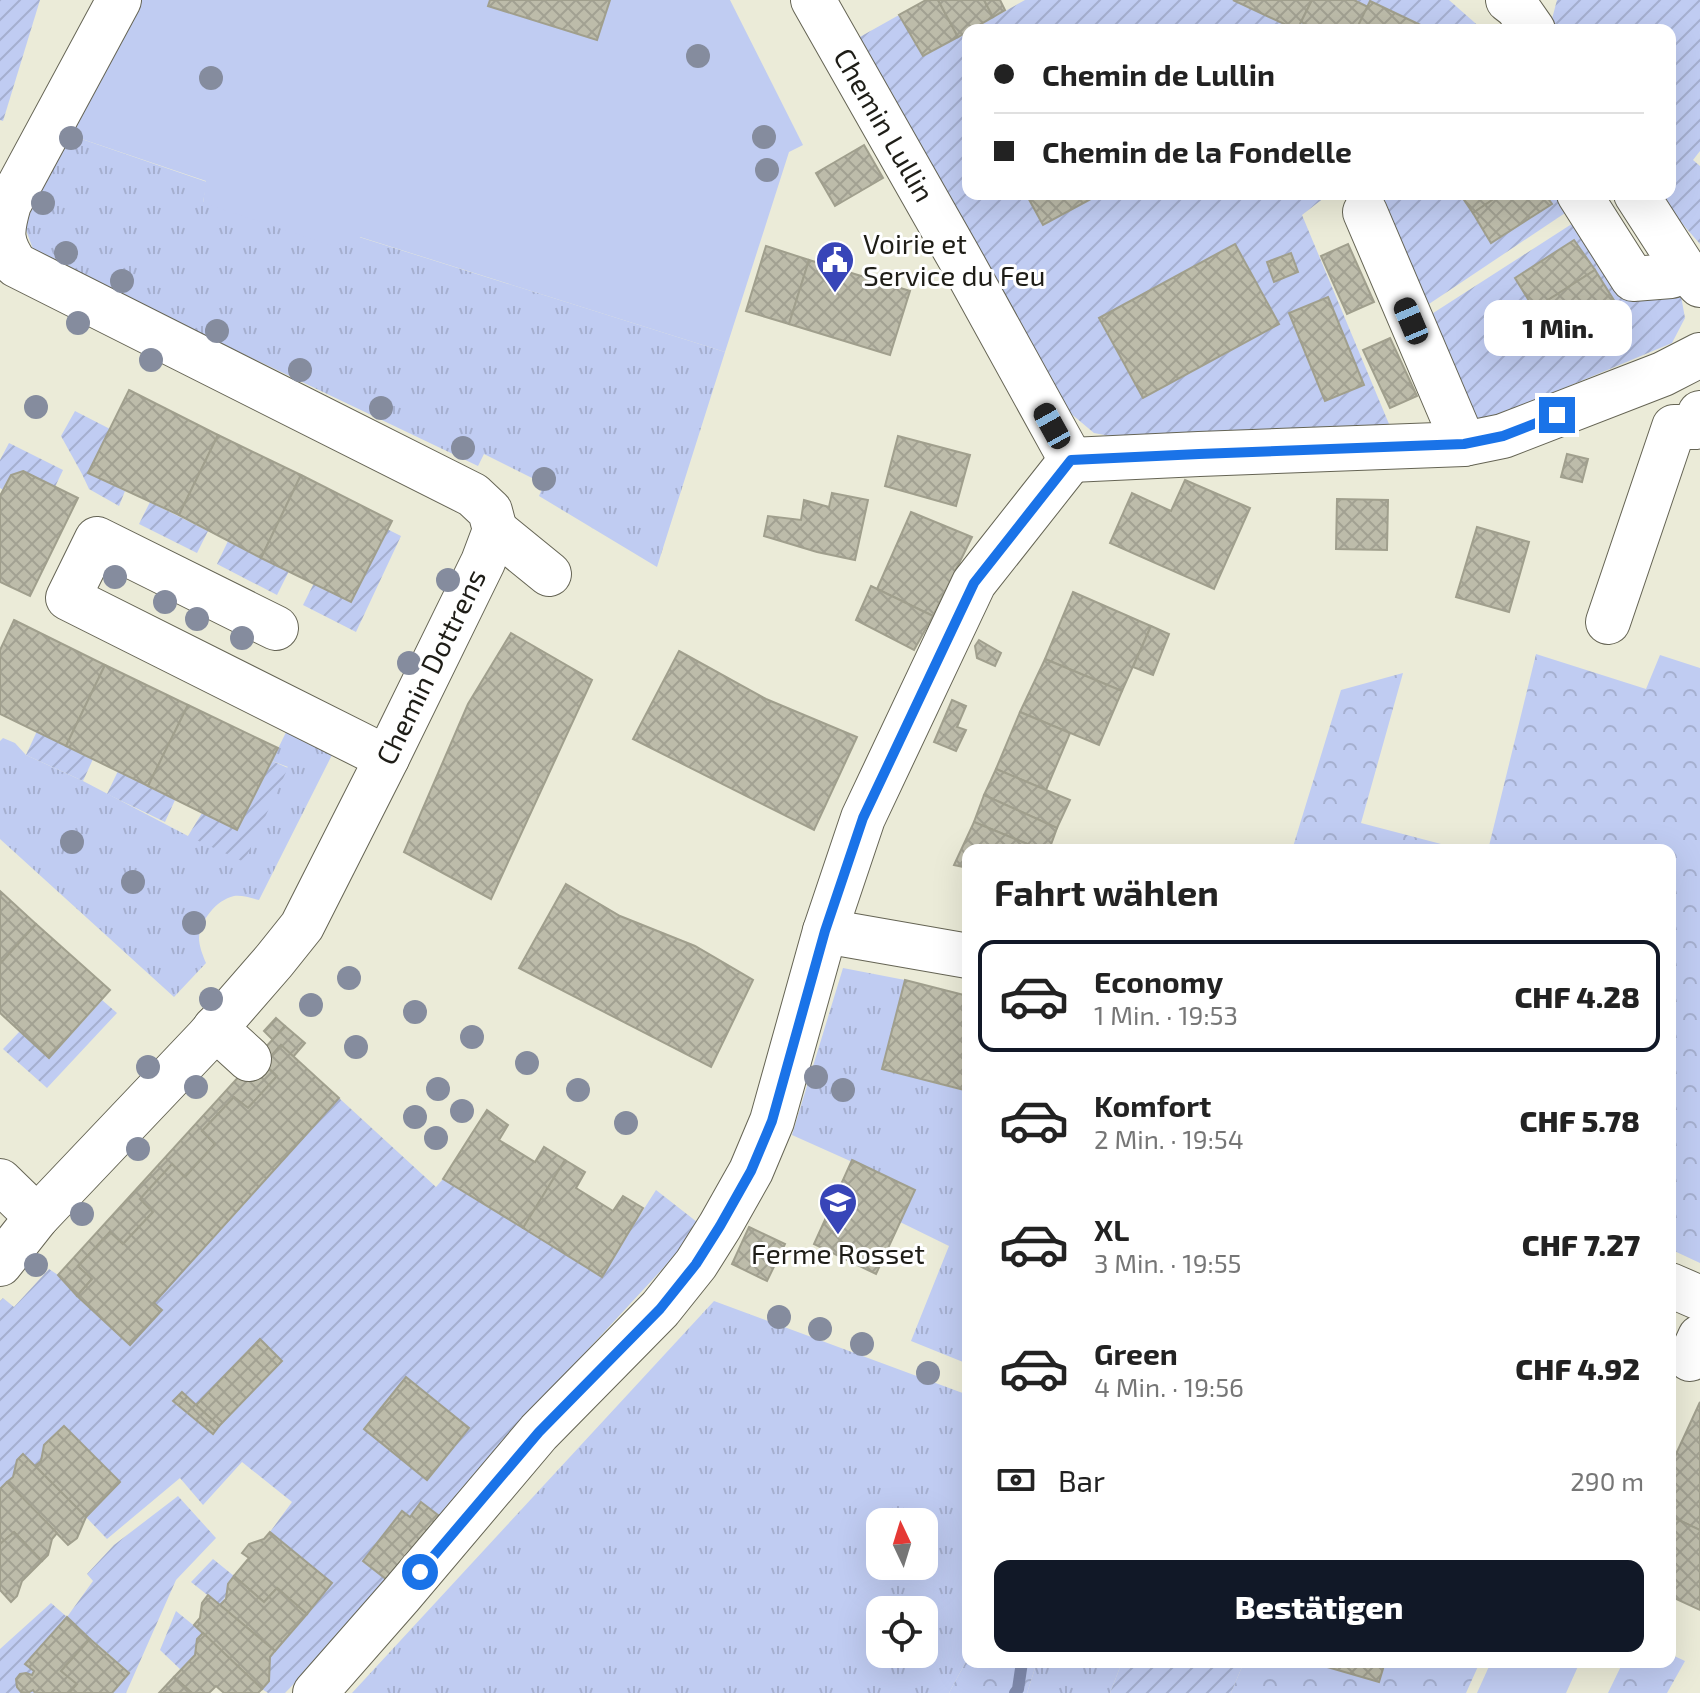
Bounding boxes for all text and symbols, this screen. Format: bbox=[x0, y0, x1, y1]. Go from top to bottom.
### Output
street label: Chemin Lullin bbox=[827, 42, 942, 207]
text: Chemin de Lullin bbox=[1042, 56, 1275, 92]
text: Chemin de la Fondelle bbox=[1042, 133, 1352, 169]
place label: Voirie et Service du Feu bbox=[863, 226, 1045, 292]
public building icon: Voirie et Service du Feu bbox=[814, 239, 856, 294]
car bbox=[1391, 294, 1431, 348]
callout: 1 Min. bbox=[1483, 299, 1631, 355]
text: 1 Min. bbox=[1522, 312, 1594, 343]
route end bbox=[1539, 397, 1575, 433]
car bbox=[1030, 399, 1074, 453]
street label: Chemin Dottrens bbox=[368, 563, 492, 770]
text: Fahrt wählen bbox=[994, 870, 1219, 913]
icon: car bbox=[998, 960, 1070, 1032]
text: Economy bbox=[1094, 963, 1223, 999]
text: CHF 4.28 bbox=[1514, 978, 1640, 1014]
text: 1 Min. · 19:53 bbox=[1094, 999, 1238, 1030]
icon: car bbox=[998, 1084, 1070, 1156]
text: Komfort bbox=[1094, 1087, 1211, 1123]
text: CHF 5.78 bbox=[1520, 1102, 1640, 1138]
text: 2 Min. · 19:54 bbox=[1094, 1123, 1244, 1154]
school or university icon: Ferme Rosset bbox=[817, 1181, 859, 1236]
icon: car bbox=[998, 1208, 1070, 1280]
text: XL bbox=[1094, 1211, 1129, 1247]
text: CHF 7.27 bbox=[1522, 1226, 1640, 1262]
place label: Ferme Rosset bbox=[751, 1236, 925, 1270]
text: 3 Min. · 19:55 bbox=[1094, 1247, 1242, 1278]
icon: car bbox=[998, 1332, 1070, 1404]
text: Green bbox=[1094, 1335, 1178, 1371]
text: CHF 4.92 bbox=[1515, 1350, 1640, 1386]
text: 4 Min. · 19:56 bbox=[1094, 1371, 1244, 1402]
icon: cash bbox=[994, 1458, 1038, 1502]
text: Bar bbox=[1058, 1462, 1105, 1498]
text: 290 m bbox=[1570, 1465, 1644, 1496]
north arrow bbox=[866, 1508, 938, 1580]
map controls bbox=[866, 1508, 938, 1668]
route start bbox=[402, 1554, 438, 1590]
button: Bestätigen bbox=[994, 1560, 1644, 1652]
button: locate bbox=[866, 1596, 938, 1668]

